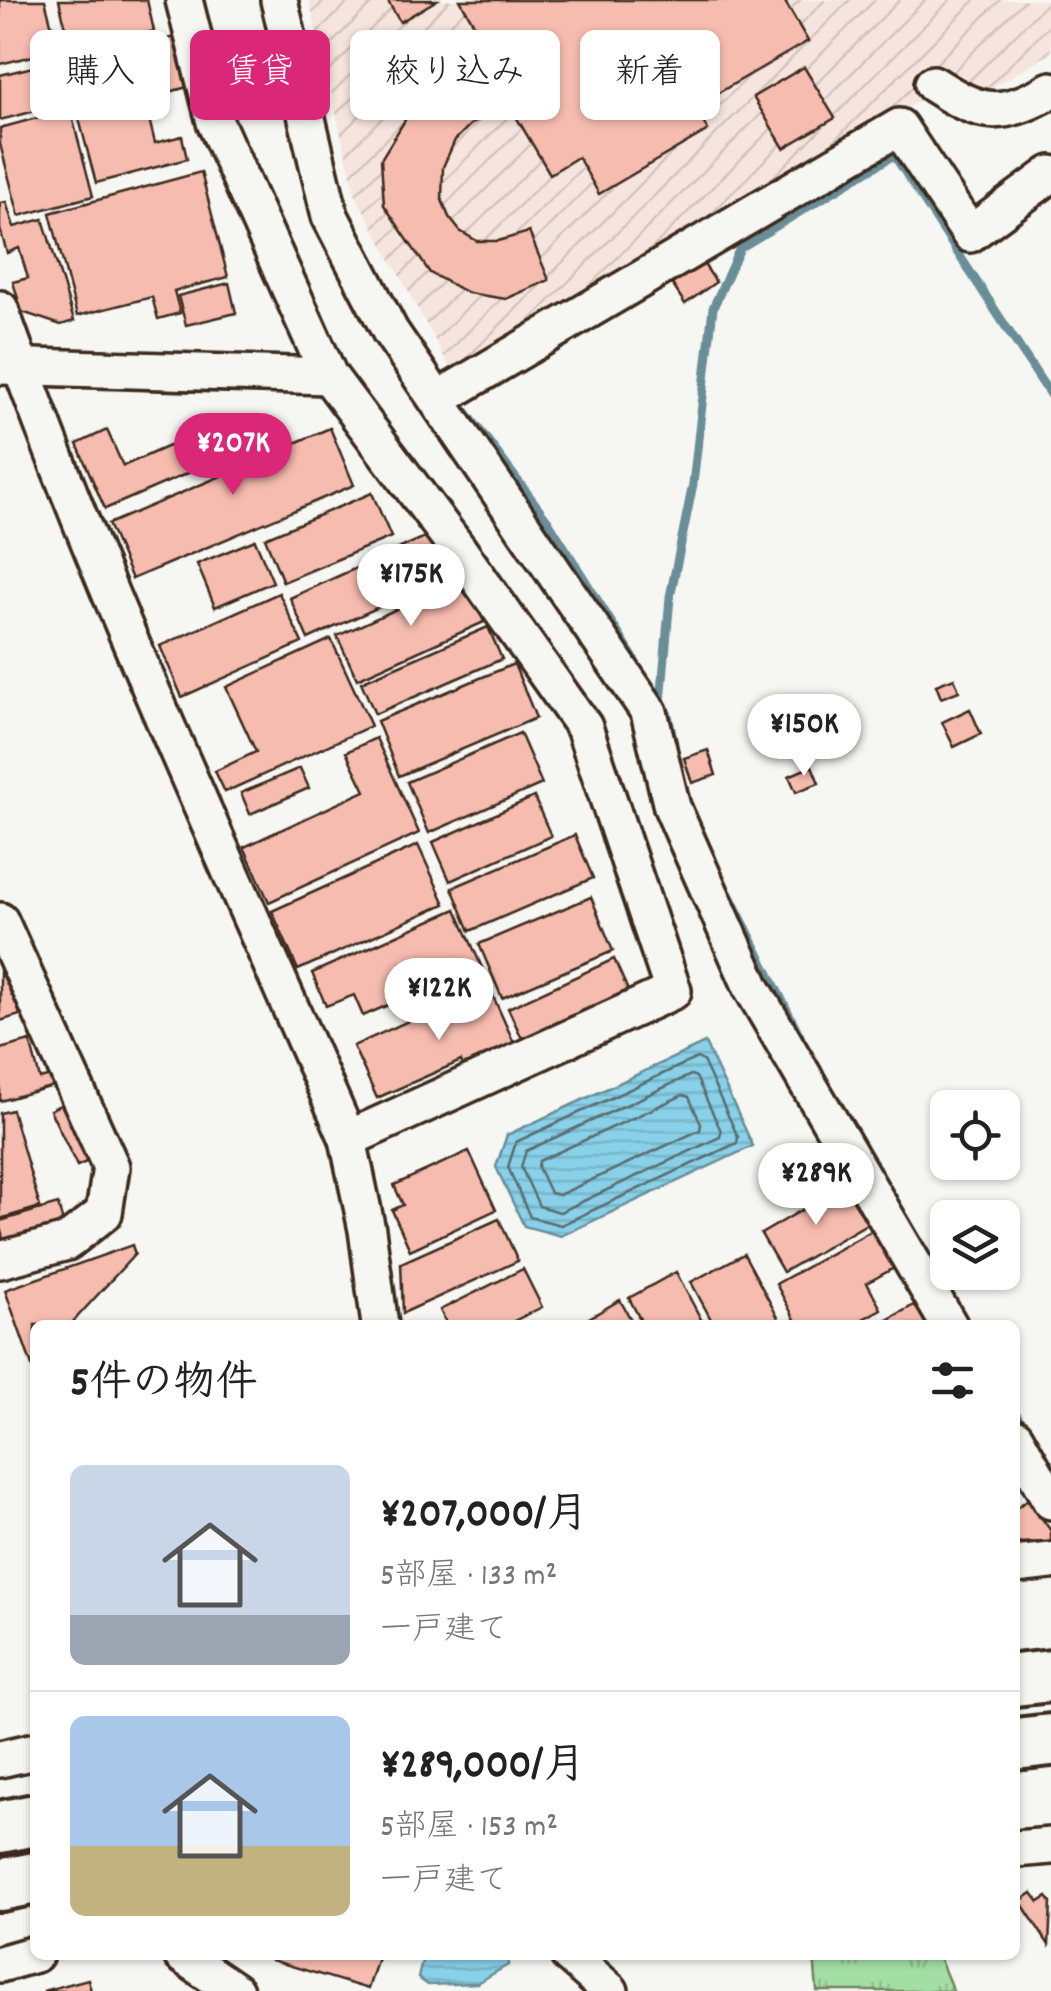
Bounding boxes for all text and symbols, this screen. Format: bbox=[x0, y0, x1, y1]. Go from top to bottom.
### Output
chip: 購入 bbox=[30, 30, 170, 120]
chip: 賃貸 bbox=[190, 30, 330, 120]
chip: 絞り込み bbox=[350, 30, 560, 120]
chip: 新着 bbox=[580, 30, 720, 120]
pin: ¥207K bbox=[163, 413, 303, 498]
text: ¥207K bbox=[196, 422, 270, 468]
pin: ¥175K bbox=[341, 544, 481, 629]
text: ¥175K bbox=[379, 553, 443, 599]
pin: ¥150K bbox=[734, 694, 874, 779]
text: ¥150K bbox=[769, 703, 839, 749]
pin: ¥122K bbox=[369, 958, 509, 1043]
text: ¥122K bbox=[406, 967, 472, 1013]
map controls bbox=[930, 1090, 1020, 1290]
button: locate bbox=[930, 1090, 1020, 1180]
pin: ¥289K bbox=[746, 1143, 886, 1228]
text: ¥289K bbox=[780, 1152, 852, 1198]
button: layers bbox=[930, 1200, 1020, 1290]
icon: filters bbox=[925, 1353, 980, 1408]
text: 5件の物件 bbox=[70, 1356, 257, 1416]
text: ¥207,000/月 bbox=[380, 1487, 588, 1547]
icon: home bbox=[150, 1505, 270, 1625]
text: 5部屋 · 133 m² bbox=[380, 1555, 557, 1601]
text: 一戸建て bbox=[380, 1609, 508, 1655]
text: ¥289,000/月 bbox=[380, 1738, 585, 1798]
icon: home bbox=[150, 1756, 270, 1876]
text: 5部屋 · 153 m² bbox=[380, 1806, 558, 1852]
text: 一戸建て bbox=[380, 1860, 508, 1906]

